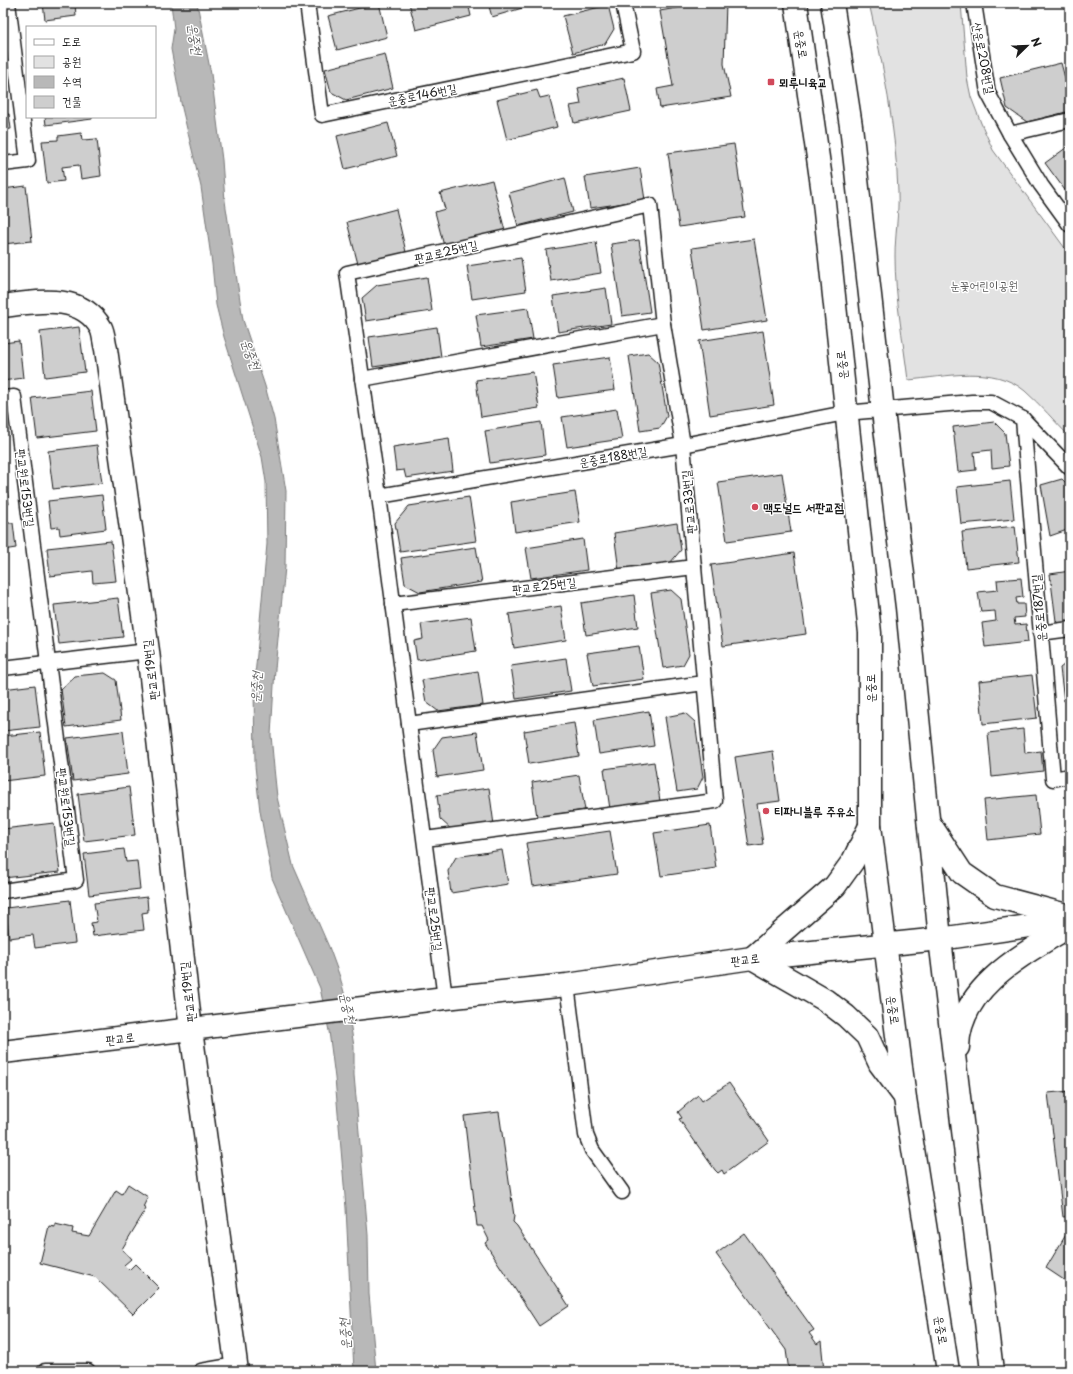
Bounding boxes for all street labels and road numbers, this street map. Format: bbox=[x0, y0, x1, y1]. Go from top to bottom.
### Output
street label: 산운로208번길 bbox=[968, 20, 1000, 96]
street label: 운중로 bbox=[791, 28, 813, 60]
street label: 운중로146번길 bbox=[386, 78, 458, 110]
street label: 판교로25번길 bbox=[413, 235, 480, 267]
street label: 운중로 bbox=[831, 350, 851, 380]
street label: 운중로188번길 bbox=[578, 441, 649, 471]
street label: 판교원로153번길 bbox=[12, 448, 40, 529]
street label: 판교로33번길 bbox=[676, 469, 700, 535]
street label: 판교로25번길 bbox=[511, 572, 577, 598]
street label: 운중로187번길 bbox=[1026, 573, 1050, 642]
street label: 판교로19번길 bbox=[137, 638, 163, 701]
street label: 운중로 bbox=[861, 674, 879, 702]
street label: 판교원로153번길 bbox=[53, 767, 81, 848]
street label: 판교로25번길 bbox=[422, 886, 448, 952]
street label: 판교로 bbox=[730, 948, 760, 970]
street label: 판교로19번길 bbox=[174, 960, 200, 1023]
street label: 운중로 bbox=[883, 994, 905, 1026]
street label: 판교로 bbox=[105, 1027, 135, 1049]
street label: 운중로 bbox=[931, 1314, 953, 1346]

